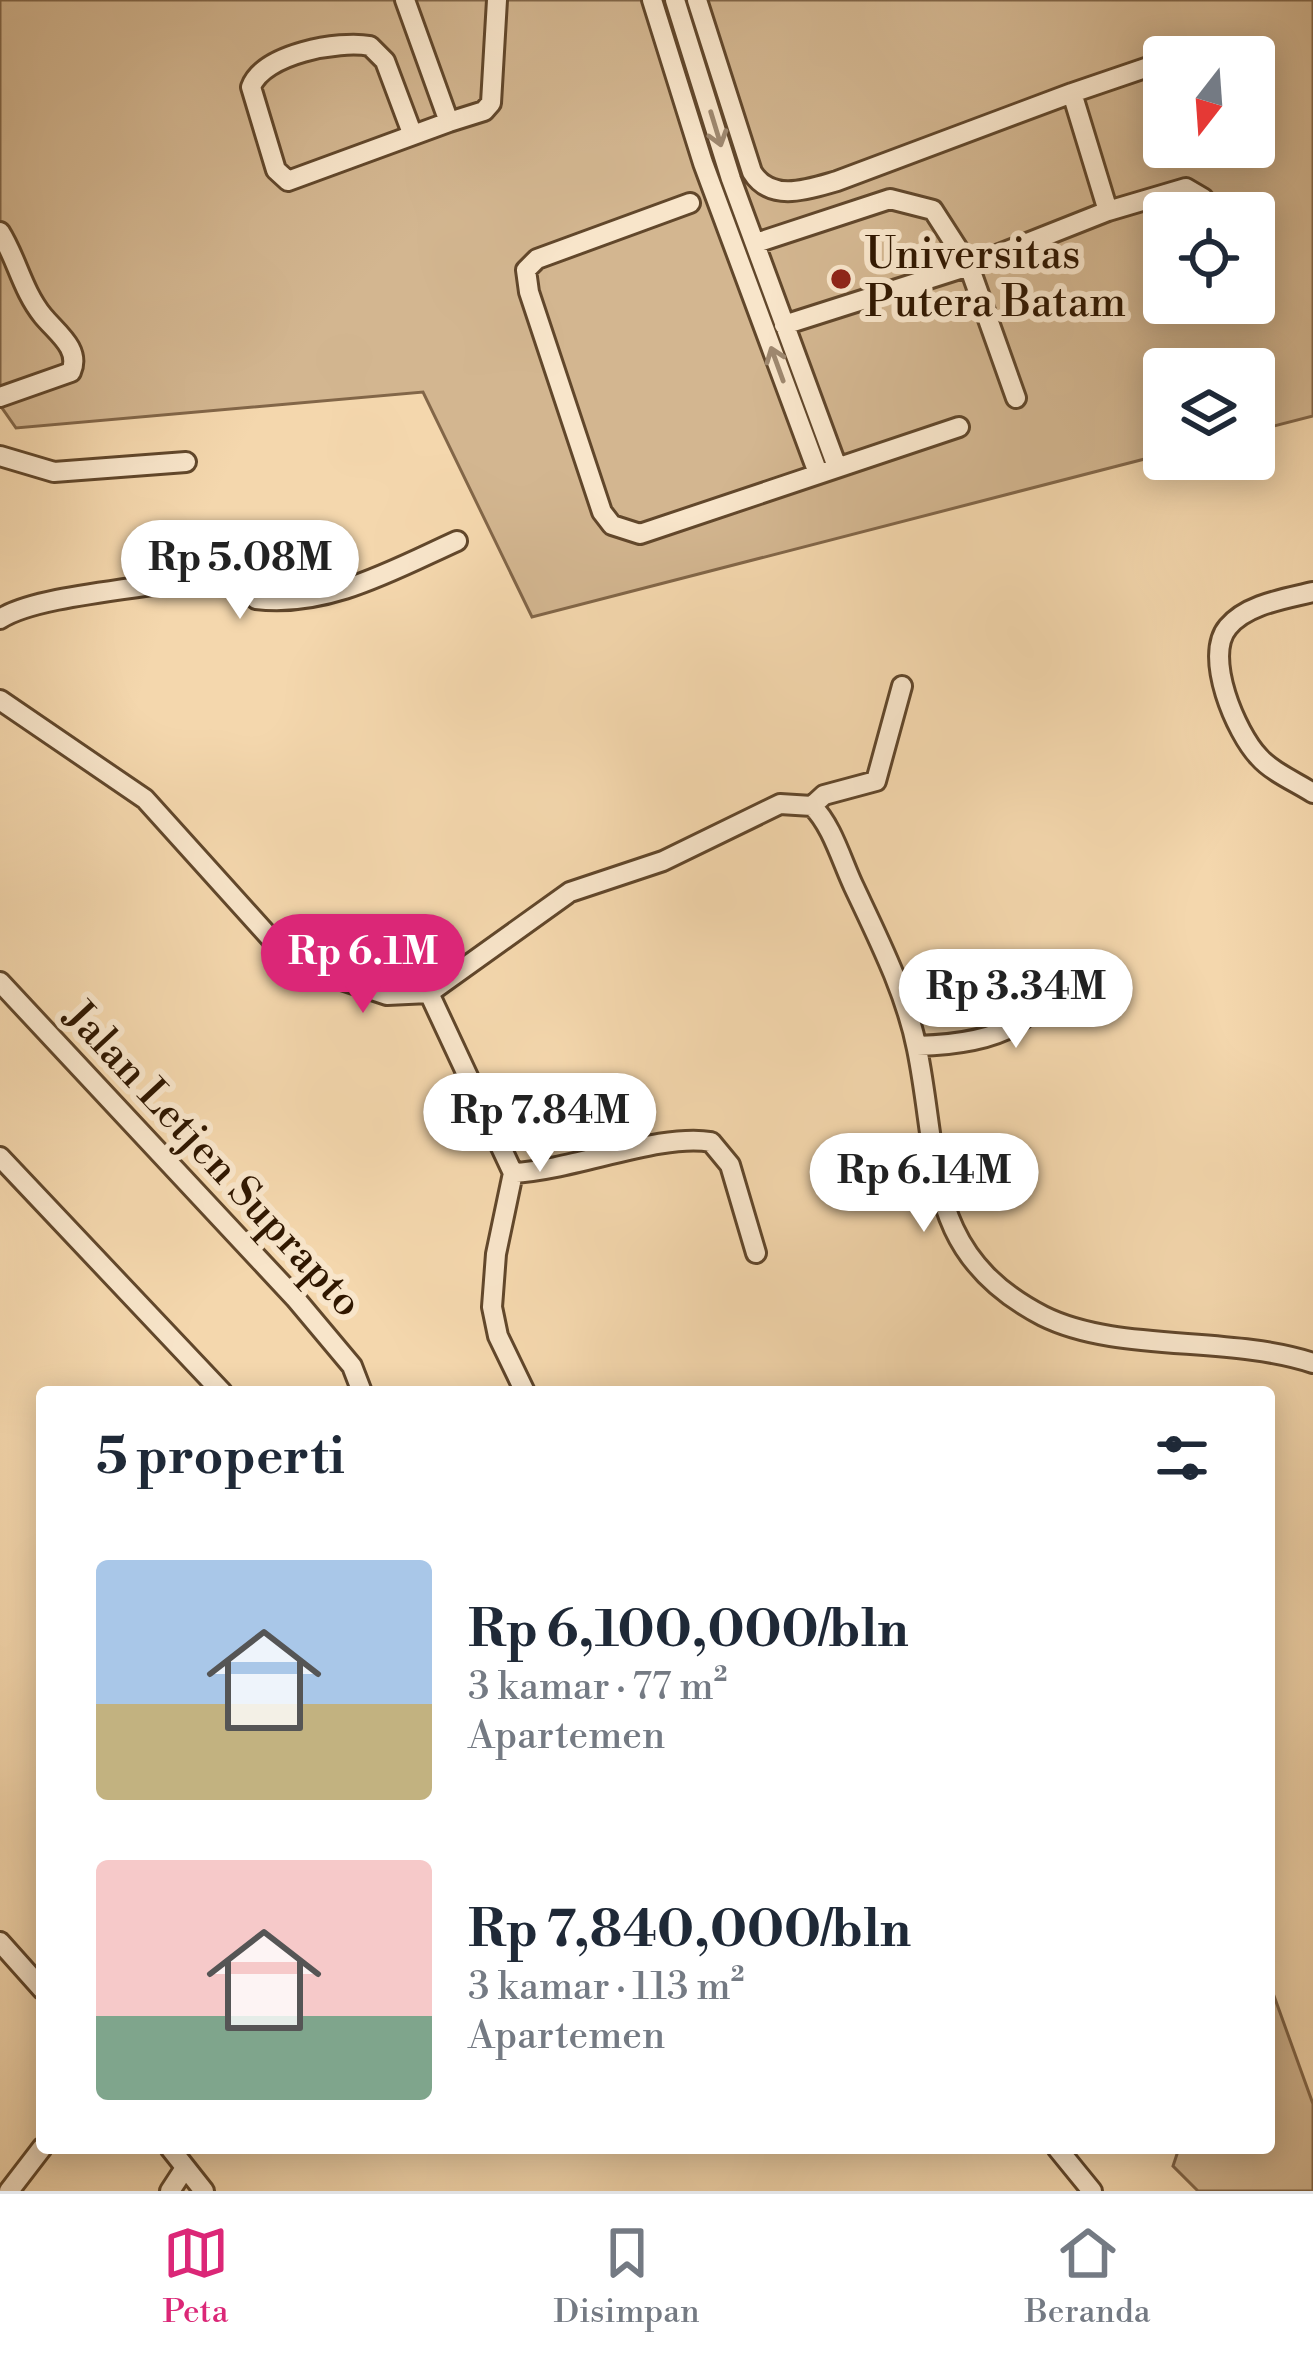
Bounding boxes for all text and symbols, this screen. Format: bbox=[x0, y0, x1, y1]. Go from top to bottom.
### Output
north arrow bbox=[1143, 36, 1275, 168]
map controls bbox=[1143, 36, 1275, 480]
one-way arrow bbox=[706, 109, 728, 147]
button: locate bbox=[1143, 192, 1275, 324]
place label: Universitas Putera Batam bbox=[865, 229, 1126, 330]
marker: Universitas Putera Batam bbox=[828, 266, 854, 292]
one-way arrow bbox=[765, 346, 786, 383]
button: layers bbox=[1143, 348, 1275, 480]
pin: Rp 5.08M bbox=[116, 520, 364, 622]
text: Rp 5.08M bbox=[148, 534, 332, 583]
pin: Rp 6.1M bbox=[252, 914, 474, 1016]
text: Rp 6.1M bbox=[288, 928, 438, 977]
pin: Rp 3.34M bbox=[892, 949, 1140, 1051]
text: Rp 3.34M bbox=[926, 963, 1106, 1012]
street label: Jalan Letjen Suprapto bbox=[51, 989, 373, 1330]
pin: Rp 7.84M bbox=[416, 1073, 664, 1175]
text: Rp 7.84M bbox=[450, 1087, 630, 1136]
pin: Rp 6.14M bbox=[800, 1133, 1048, 1235]
text: Rp 6.14M bbox=[837, 1147, 1011, 1196]
icon: filters bbox=[1149, 1425, 1215, 1491]
text: 5 properti bbox=[96, 1426, 345, 1490]
text: Rp 6,100,000/bln bbox=[468, 1599, 909, 1663]
icon: home bbox=[192, 1608, 336, 1752]
text: 3 kamar · 77 m² bbox=[468, 1663, 727, 1712]
text: Apartemen bbox=[468, 1712, 665, 1761]
text: Rp 7,840,000/bln bbox=[468, 1899, 911, 1963]
icon: home bbox=[192, 1908, 336, 2052]
text: 3 kamar · 113 m² bbox=[468, 1963, 744, 2012]
text: Apartemen bbox=[468, 2012, 665, 2061]
tab: Peta bbox=[163, 2220, 229, 2333]
tab: Disimpan bbox=[554, 2220, 700, 2333]
tab: Beranda bbox=[1025, 2220, 1150, 2333]

